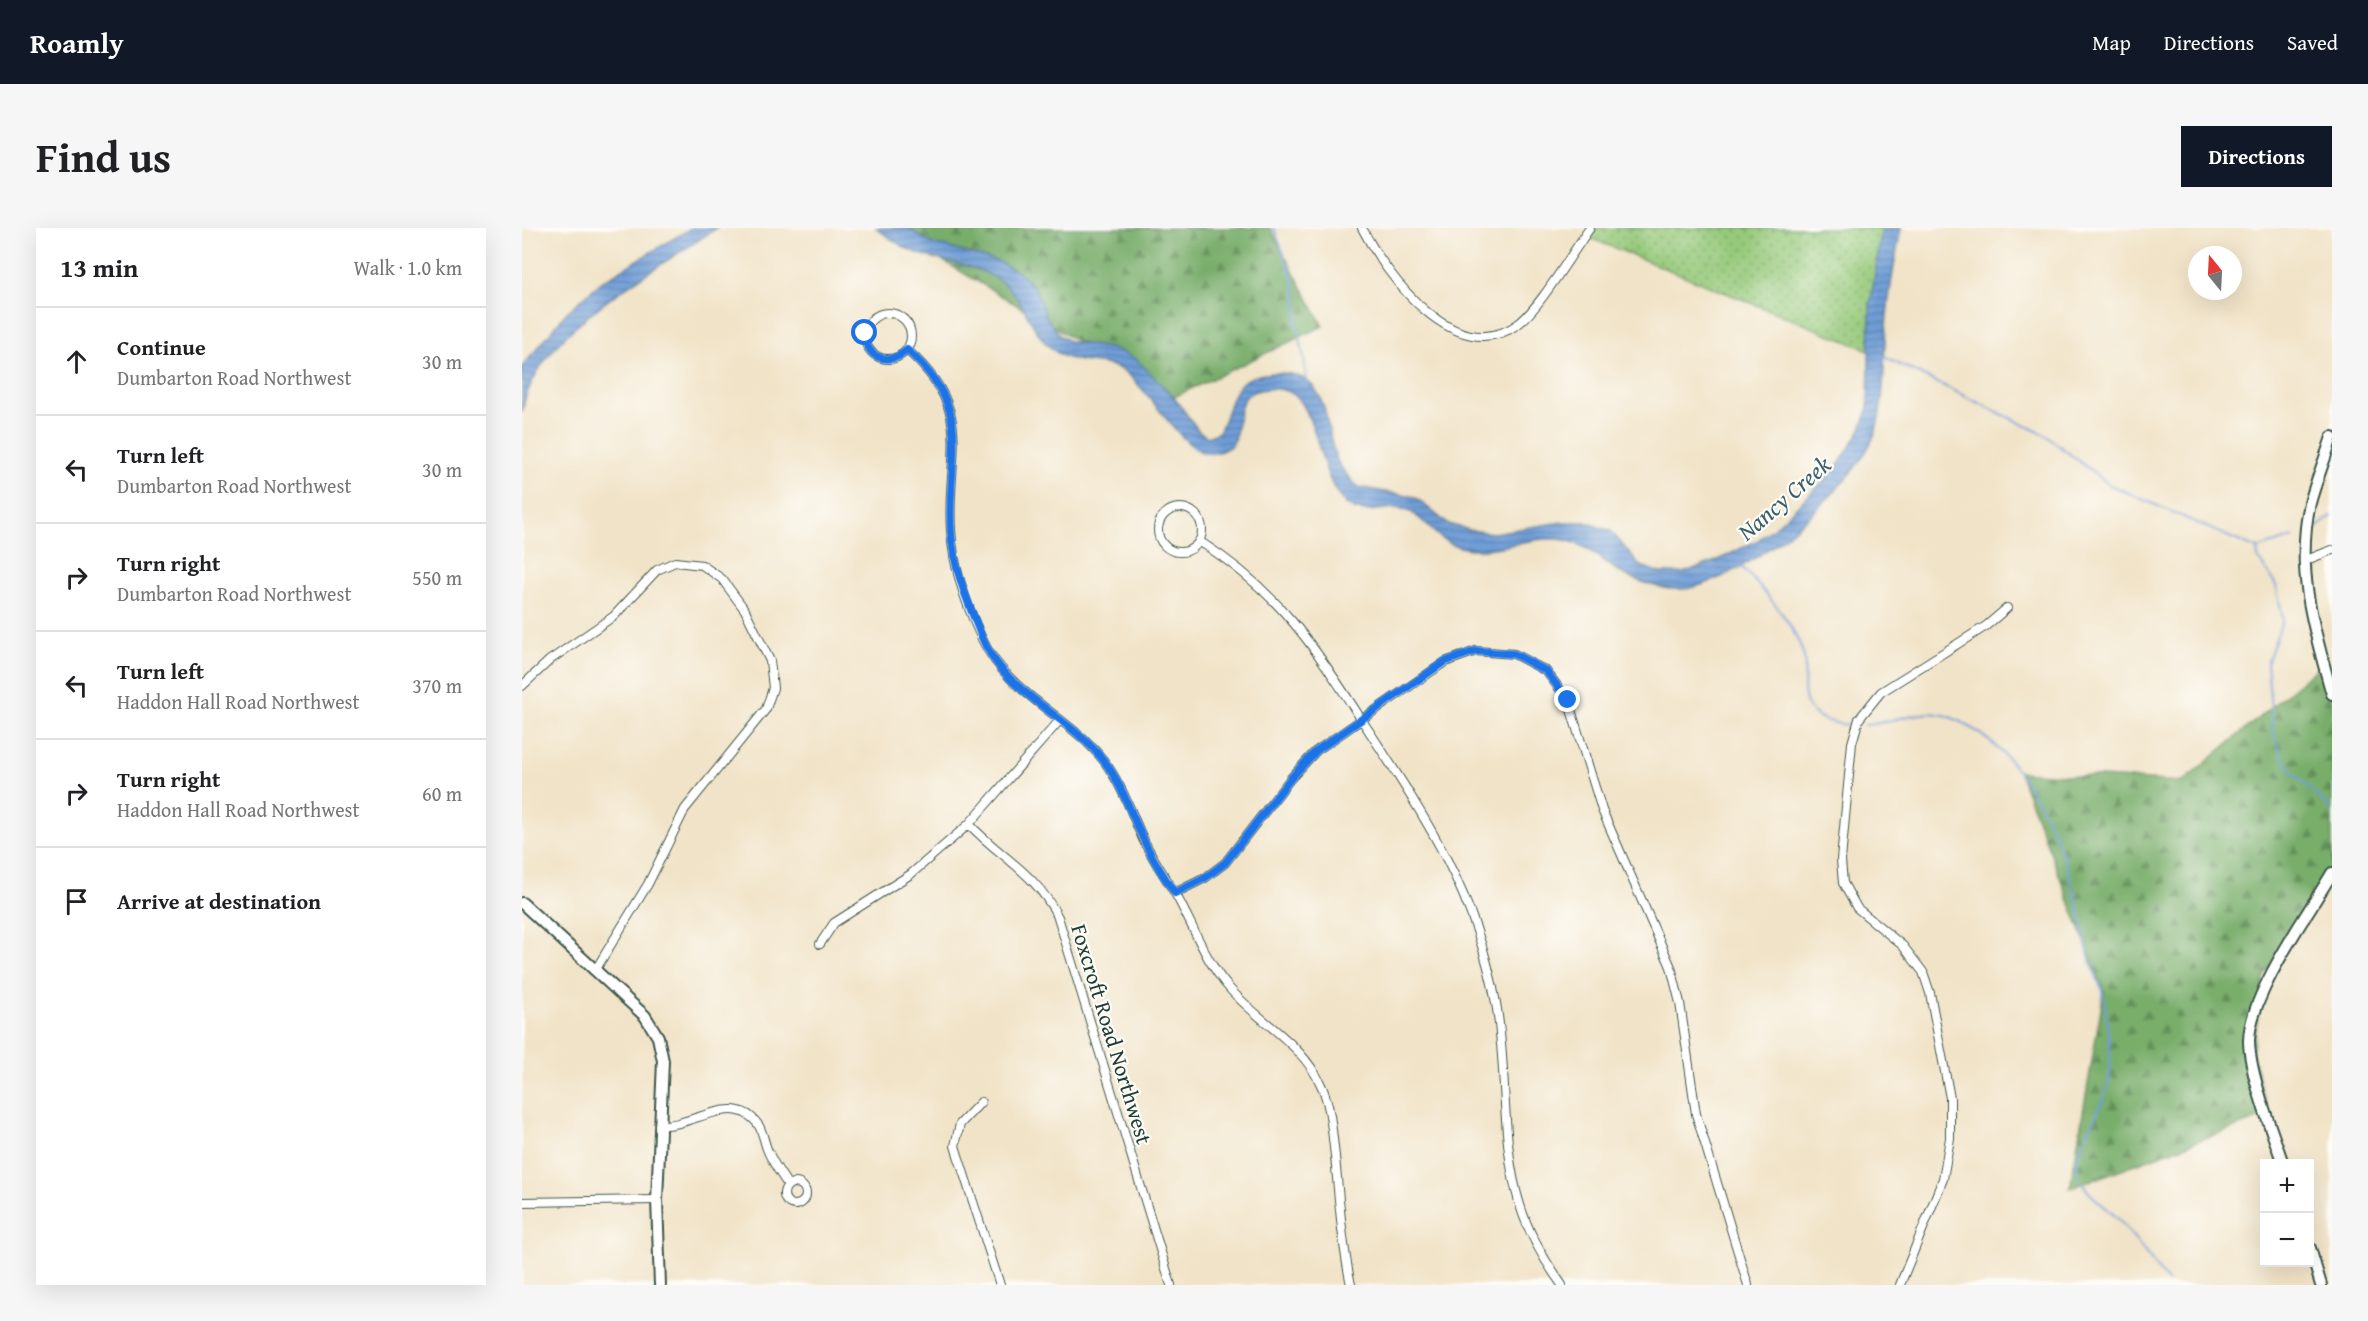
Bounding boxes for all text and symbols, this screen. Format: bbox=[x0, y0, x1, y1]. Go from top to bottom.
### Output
text: Roamly bbox=[30, 22, 124, 63]
text: Map bbox=[2092, 27, 2131, 58]
text: Directions bbox=[2164, 27, 2254, 58]
text: Saved bbox=[2287, 27, 2338, 58]
text: Find us bbox=[36, 126, 171, 187]
button: Directions bbox=[2181, 126, 2332, 187]
north arrow bbox=[2188, 246, 2242, 300]
text: 13 min bbox=[60, 248, 138, 287]
text: Walk · 1.0 km bbox=[353, 253, 462, 282]
route start bbox=[851, 319, 877, 345]
text: Continue bbox=[117, 331, 206, 363]
icon: ahead bbox=[60, 345, 93, 378]
text: 30 m bbox=[422, 347, 462, 376]
text: Dumbarton Road Northwest bbox=[117, 363, 352, 392]
text: Turn left bbox=[117, 439, 204, 471]
water label: Nancy Creek bbox=[1729, 447, 1838, 549]
icon: left bbox=[60, 453, 93, 486]
text: 30 m bbox=[422, 455, 462, 484]
text: Dumbarton Road Northwest bbox=[117, 471, 352, 500]
text: Turn right bbox=[117, 547, 220, 579]
icon: right bbox=[60, 561, 93, 594]
text: 550 m bbox=[412, 563, 462, 592]
text: Dumbarton Road Northwest bbox=[117, 579, 352, 608]
text: Turn left bbox=[117, 655, 204, 687]
icon: left bbox=[60, 669, 93, 702]
text: 370 m bbox=[412, 671, 462, 700]
route end bbox=[1554, 686, 1580, 712]
text: Haddon Hall Road Northwest bbox=[117, 687, 360, 716]
text: Turn right bbox=[117, 763, 220, 795]
icon: right bbox=[60, 777, 93, 810]
text: 60 m bbox=[422, 779, 462, 808]
text: Haddon Hall Road Northwest bbox=[117, 795, 360, 824]
icon: arrive bbox=[60, 885, 93, 918]
text: Arrive at destination bbox=[117, 885, 321, 917]
street label: Foxcroft Road Northwest bbox=[1063, 920, 1161, 1148]
map controls bbox=[2260, 1159, 2314, 1267]
button: + bbox=[2260, 1159, 2314, 1213]
button: − bbox=[2260, 1213, 2314, 1267]

